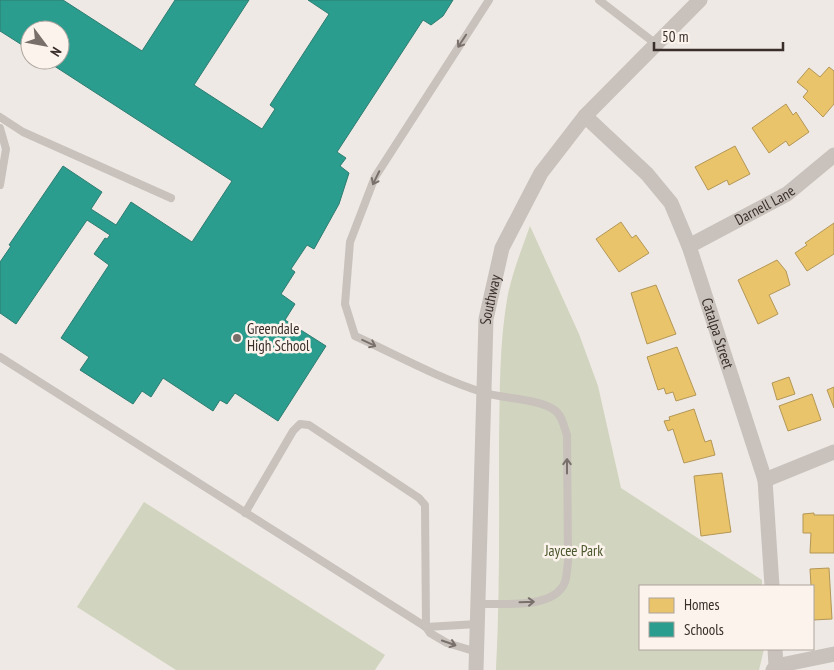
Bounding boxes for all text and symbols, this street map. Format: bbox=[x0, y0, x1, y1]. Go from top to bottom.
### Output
north arrow bbox=[20, 20, 70, 70]
scale bar bbox=[654, 20, 783, 52]
text: 50 m bbox=[662, 27, 688, 46]
one-way arrow bbox=[457, 34, 468, 48]
text: N bbox=[46, 44, 66, 60]
one-way arrow bbox=[370, 171, 380, 186]
street label: Darnell Lane bbox=[731, 181, 799, 229]
street label: Southway bbox=[476, 272, 505, 325]
street label: Catalpa Street bbox=[698, 295, 738, 371]
place label: Greendale High School bbox=[247, 319, 310, 355]
marker: Greendale High School bbox=[231, 332, 243, 344]
one-way arrow bbox=[361, 338, 376, 348]
one-way arrow bbox=[563, 458, 572, 474]
park label: Jaycee Park bbox=[544, 541, 603, 560]
legend bbox=[639, 585, 814, 650]
text: Homes bbox=[684, 595, 720, 614]
one-way arrow bbox=[518, 598, 534, 607]
text: Schools bbox=[684, 620, 724, 639]
one-way arrow bbox=[441, 639, 456, 648]

